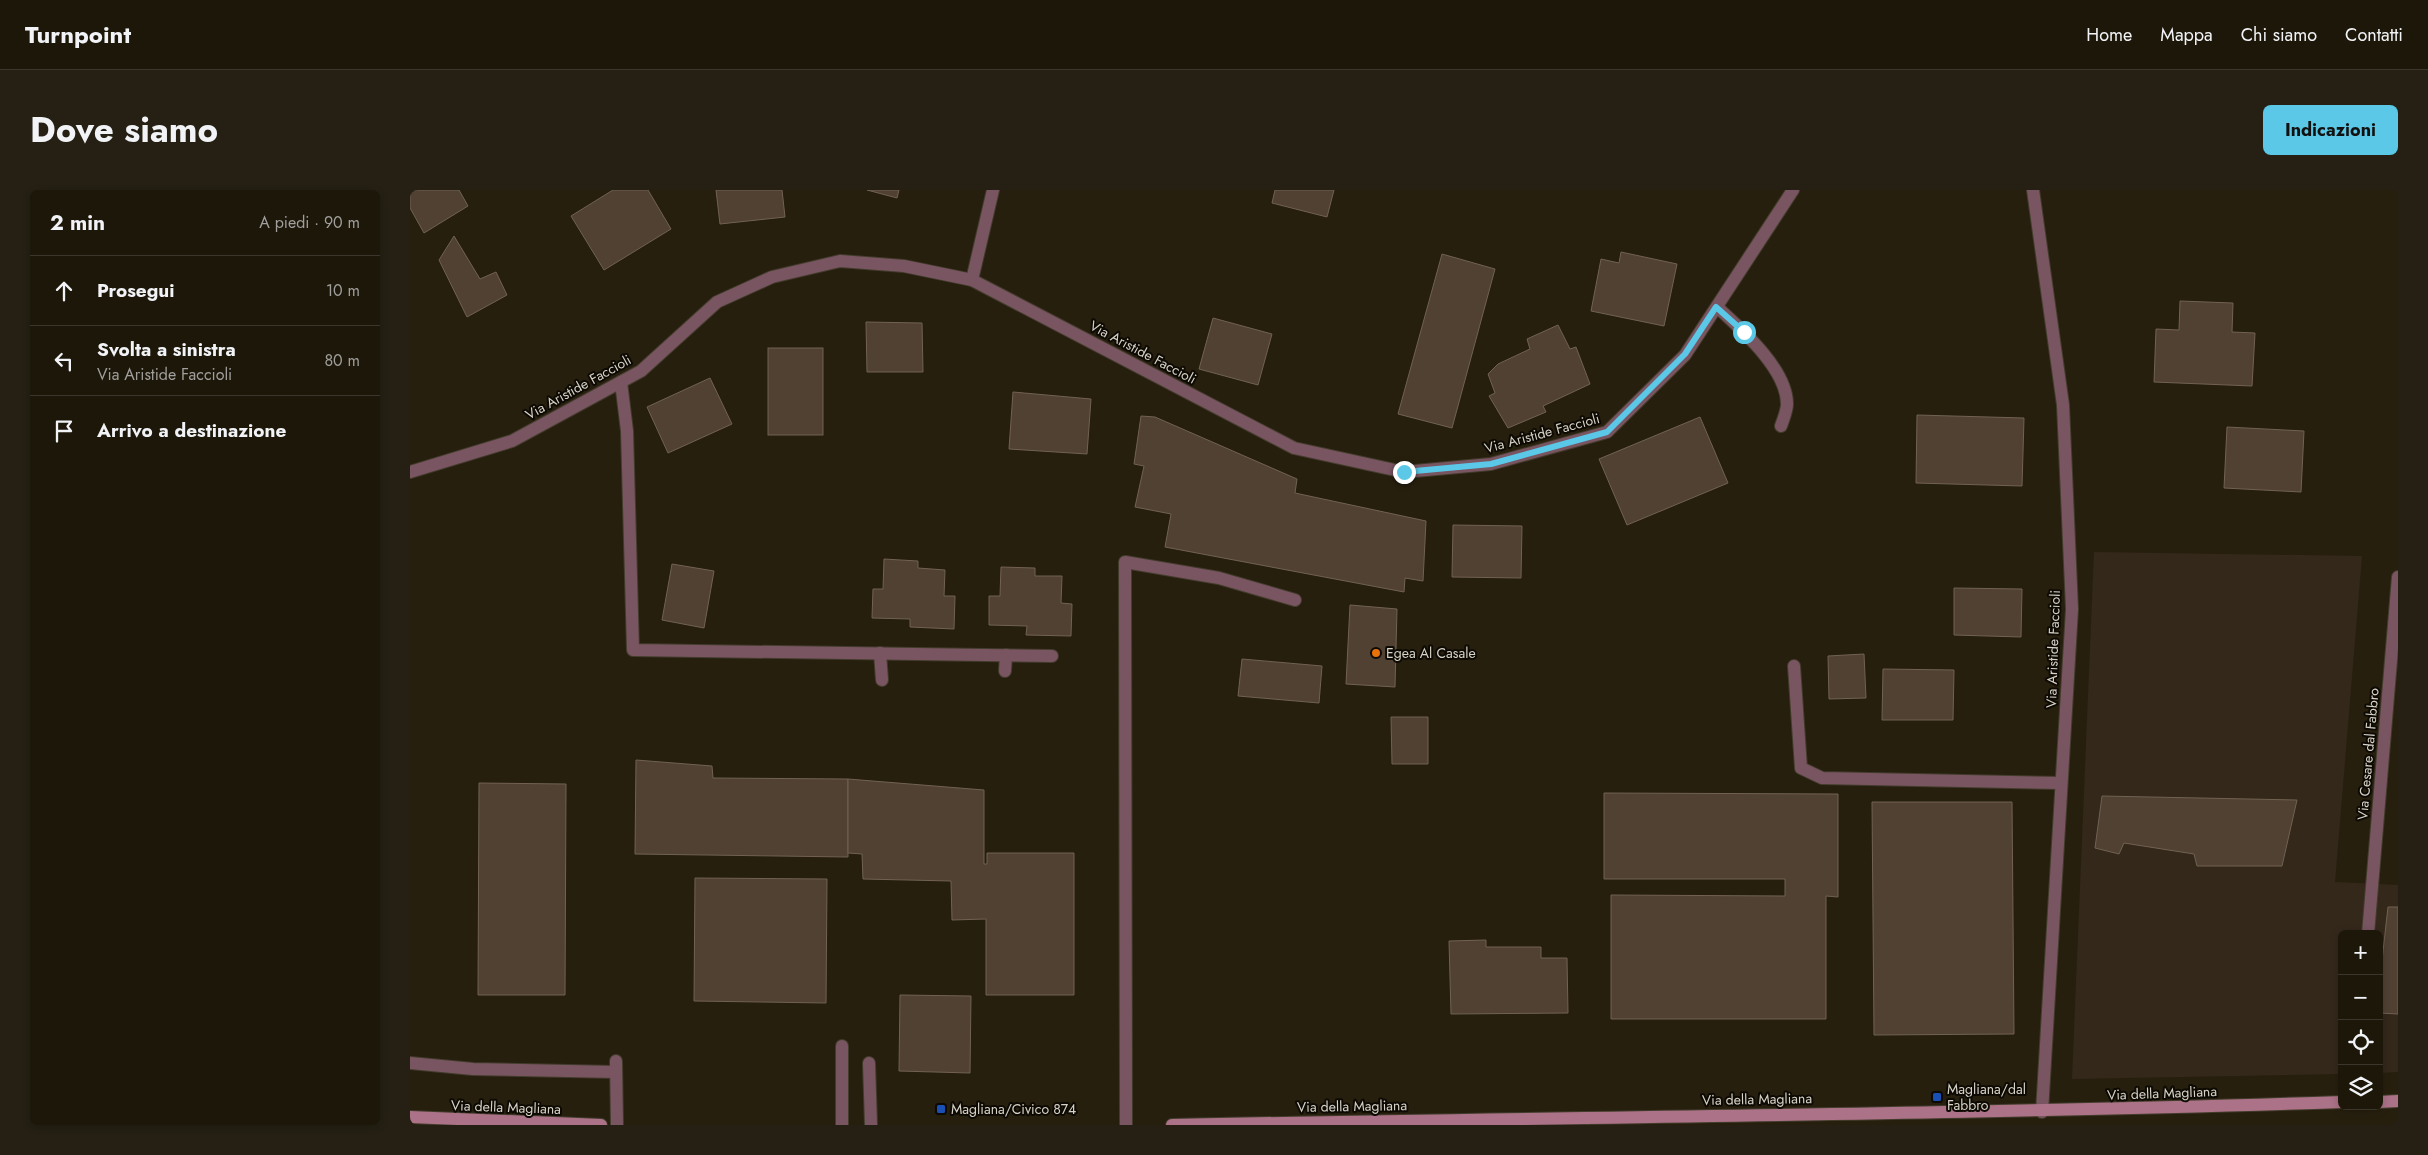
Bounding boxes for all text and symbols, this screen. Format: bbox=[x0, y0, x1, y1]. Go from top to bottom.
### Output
text: Turnpoint bbox=[25, 17, 131, 52]
text: Home bbox=[2086, 22, 2132, 48]
text: Mappa bbox=[2160, 22, 2213, 48]
text: Chi siamo bbox=[2241, 22, 2317, 48]
text: Contatti bbox=[2345, 22, 2403, 48]
text: Dove siamo bbox=[30, 105, 218, 155]
button: Indicazioni bbox=[2263, 105, 2398, 155]
text: 2 min bbox=[50, 208, 105, 238]
text: A piedi · 90 m bbox=[259, 211, 360, 234]
icon: ahead bbox=[50, 277, 78, 305]
text: Prosegui bbox=[97, 277, 175, 304]
text: 10 m bbox=[326, 279, 360, 302]
street label: Via Aristide Faccioli bbox=[1086, 315, 1200, 389]
route start bbox=[1733, 321, 1756, 344]
text: Svolta a sinistra bbox=[97, 336, 236, 363]
icon: left bbox=[50, 347, 78, 375]
text: 80 m bbox=[324, 349, 360, 372]
street label: Via Aristide Faccioli bbox=[521, 350, 635, 424]
text: Via Aristide Faccioli bbox=[97, 363, 232, 386]
street label: Via Aristide Faccioli bbox=[1482, 408, 1602, 458]
icon: arrive bbox=[50, 417, 78, 445]
text: Arrivo a destinazione bbox=[97, 417, 286, 444]
route end bbox=[1393, 461, 1416, 484]
street label: Via Aristide Faccioli bbox=[2041, 589, 2065, 709]
place label: Egea Al Casale bbox=[1386, 643, 1476, 663]
marker: Egea Al Casale bbox=[1370, 647, 1382, 659]
street label: Via Cesare dal Fabbro bbox=[2352, 687, 2384, 821]
map controls bbox=[2338, 930, 2383, 1110]
button: + bbox=[2338, 930, 2383, 975]
button: − bbox=[2338, 975, 2383, 1020]
button: locate bbox=[2338, 1020, 2383, 1065]
button: layers bbox=[2338, 1065, 2383, 1110]
place label: Magliana/dal Fabbro bbox=[1947, 1079, 2026, 1115]
street label: Via della Magliana bbox=[2107, 1081, 2217, 1105]
street label: Via della Magliana bbox=[1702, 1088, 1812, 1110]
marker: Magliana/dal Fabbro bbox=[1931, 1091, 1943, 1103]
street label: Via della Magliana bbox=[451, 1095, 561, 1119]
street label: Via della Magliana bbox=[1297, 1095, 1407, 1117]
place label: Magliana/Civico 874 bbox=[951, 1099, 1076, 1119]
marker: Magliana/Civico 874 bbox=[935, 1103, 947, 1115]

